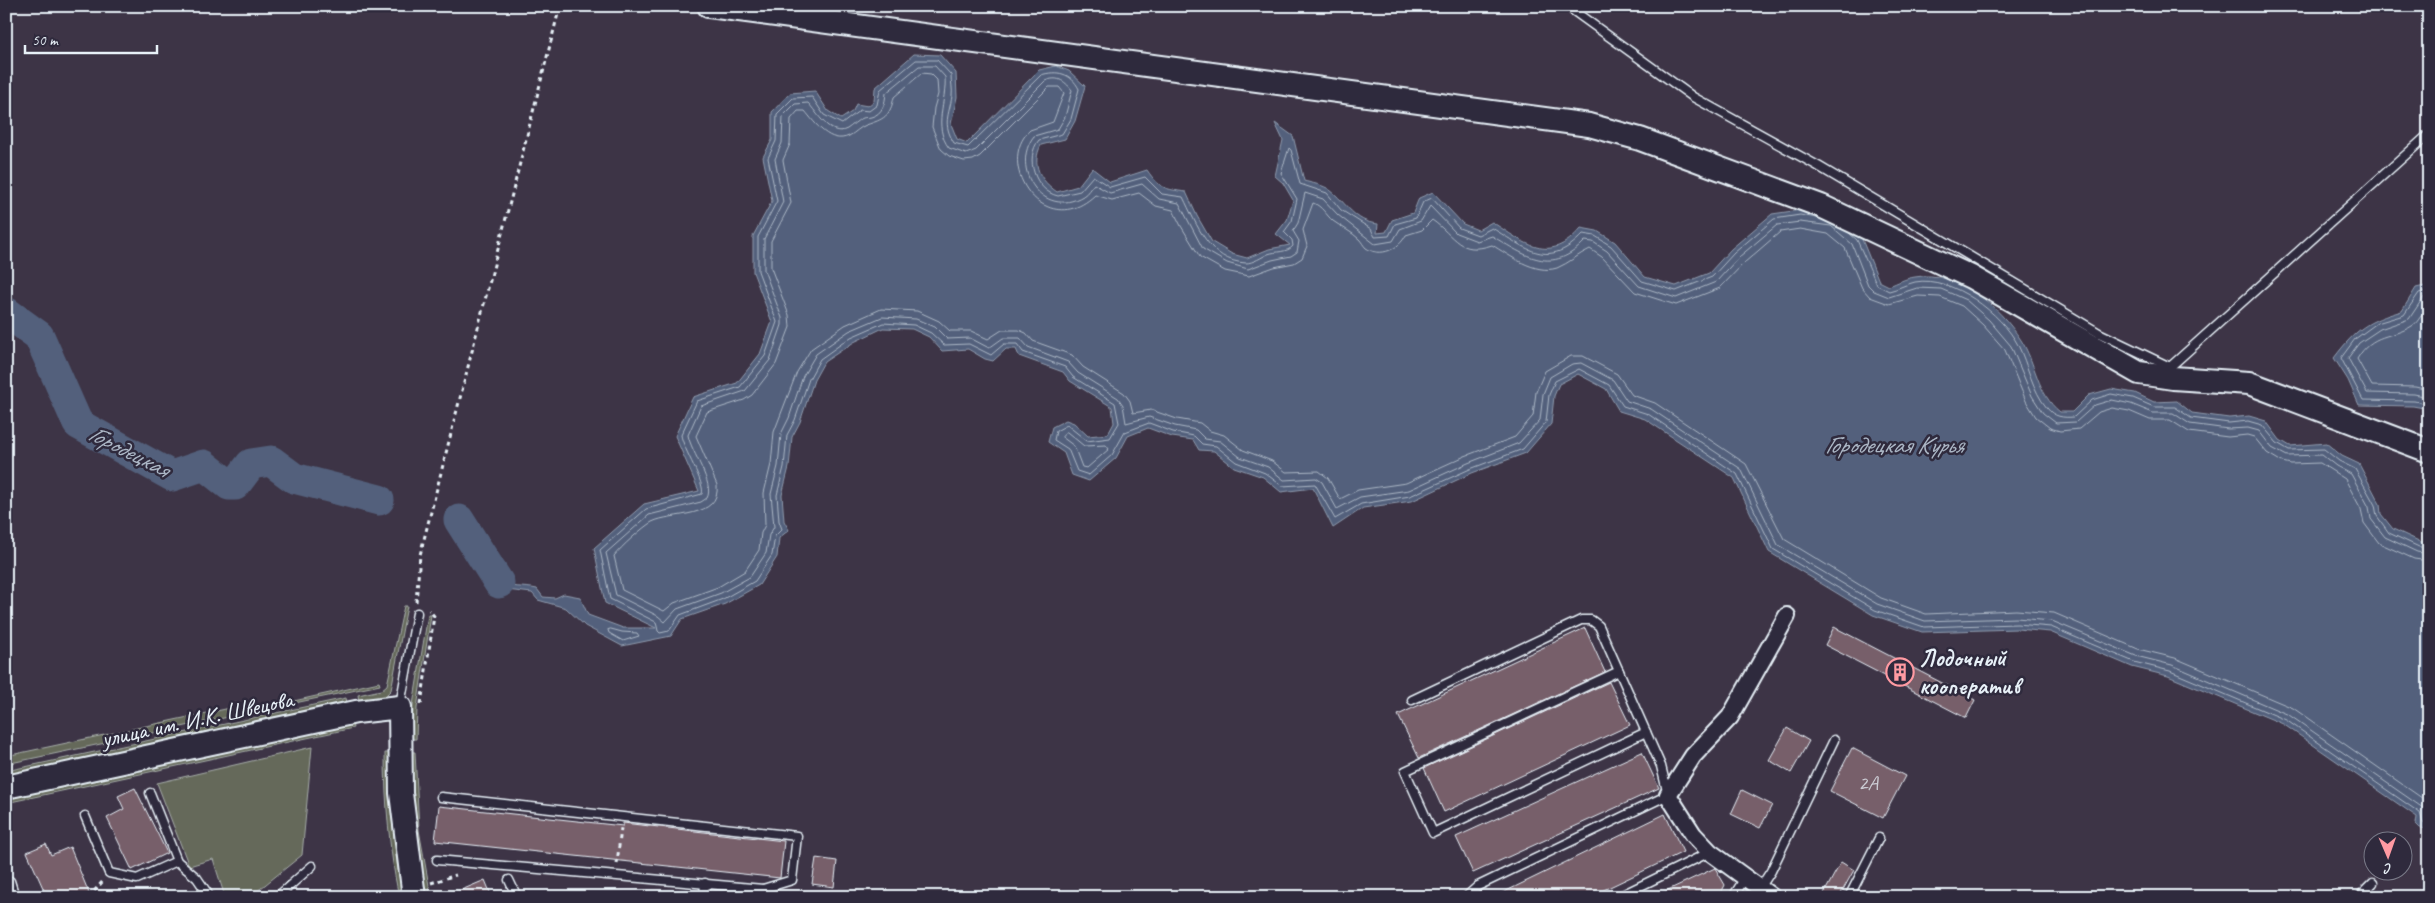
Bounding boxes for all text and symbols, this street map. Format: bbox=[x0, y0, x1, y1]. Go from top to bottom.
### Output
scale bar bbox=[25, 22, 158, 54]
text: 50 m bbox=[32, 31, 59, 50]
water label: Городецкая bbox=[83, 417, 178, 487]
water label: Городецкая Курья bbox=[1825, 429, 1966, 461]
place label: Лодочный кооператив bbox=[1919, 643, 2024, 701]
building icon: Лодочный кооператив bbox=[1885, 657, 1915, 687]
street label: улица им. И.К. Швецова bbox=[96, 684, 298, 754]
house number: 2А bbox=[1858, 770, 1879, 796]
north arrow bbox=[2362, 830, 2412, 880]
text: С bbox=[2383, 860, 2392, 877]

